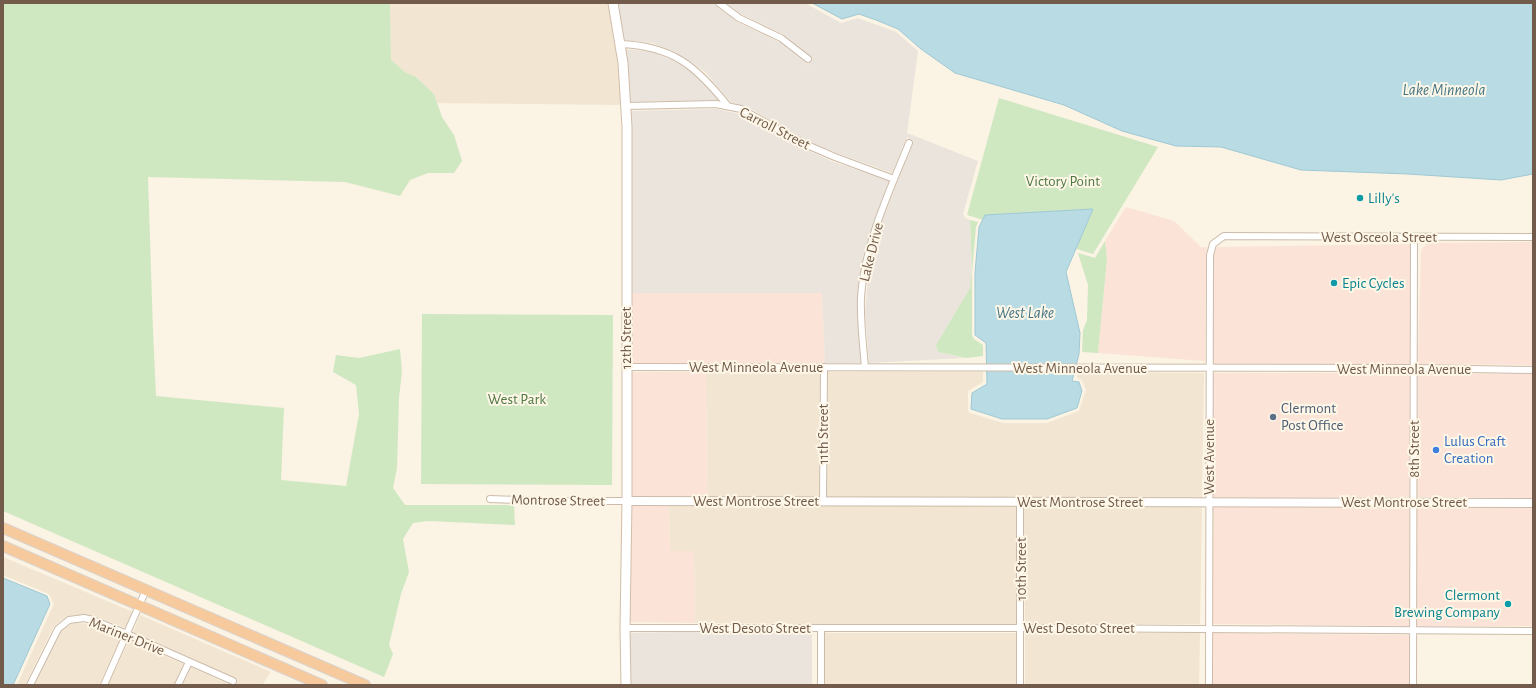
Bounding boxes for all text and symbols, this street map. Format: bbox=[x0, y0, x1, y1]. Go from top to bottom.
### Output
water label: Lake Minneola bbox=[1403, 82, 1485, 98]
street label: Carroll Street bbox=[737, 104, 813, 153]
park label: Victory Point bbox=[1026, 174, 1100, 189]
place label: Lilly's bbox=[1368, 191, 1400, 206]
marker: Lilly's bbox=[1355, 193, 1365, 203]
street label: Lake Drive bbox=[857, 221, 886, 283]
street label: West Osceola Street bbox=[1321, 230, 1437, 245]
place label: Epic Cycles bbox=[1342, 276, 1405, 291]
marker: Epic Cycles bbox=[1329, 278, 1339, 288]
water label: West Lake bbox=[996, 305, 1054, 321]
street label: 12th Street bbox=[619, 307, 634, 369]
street label: West Minneola Avenue bbox=[689, 360, 823, 375]
street label: West Minneola Avenue bbox=[1013, 361, 1147, 376]
street label: West Minneola Avenue bbox=[1337, 362, 1471, 377]
park label: West Park bbox=[488, 392, 546, 407]
place label: Clermont Post Office bbox=[1281, 401, 1344, 433]
street label: 11th Street bbox=[816, 403, 831, 464]
marker: Clermont Post Office bbox=[1268, 412, 1278, 422]
street label: West Avenue bbox=[1202, 419, 1217, 495]
street label: 8th Street bbox=[1407, 420, 1422, 478]
place label: Lulus Craft Creation bbox=[1444, 434, 1506, 466]
marker: Lulus Craft Creation bbox=[1431, 445, 1441, 455]
street label: Montrose Street bbox=[511, 492, 605, 509]
street label: West Montrose Street bbox=[693, 494, 819, 509]
street label: West Montrose Street bbox=[1017, 495, 1143, 510]
street label: West Montrose Street bbox=[1341, 495, 1467, 510]
street label: 10th Street bbox=[1014, 537, 1029, 601]
place label: Clermont Brewing Company bbox=[1394, 588, 1501, 620]
marker: Clermont Brewing Company bbox=[1503, 599, 1513, 609]
street label: Mariner Drive bbox=[87, 615, 167, 658]
street label: West Desoto Street bbox=[699, 621, 811, 636]
street label: West Desoto Street bbox=[1023, 621, 1135, 636]

